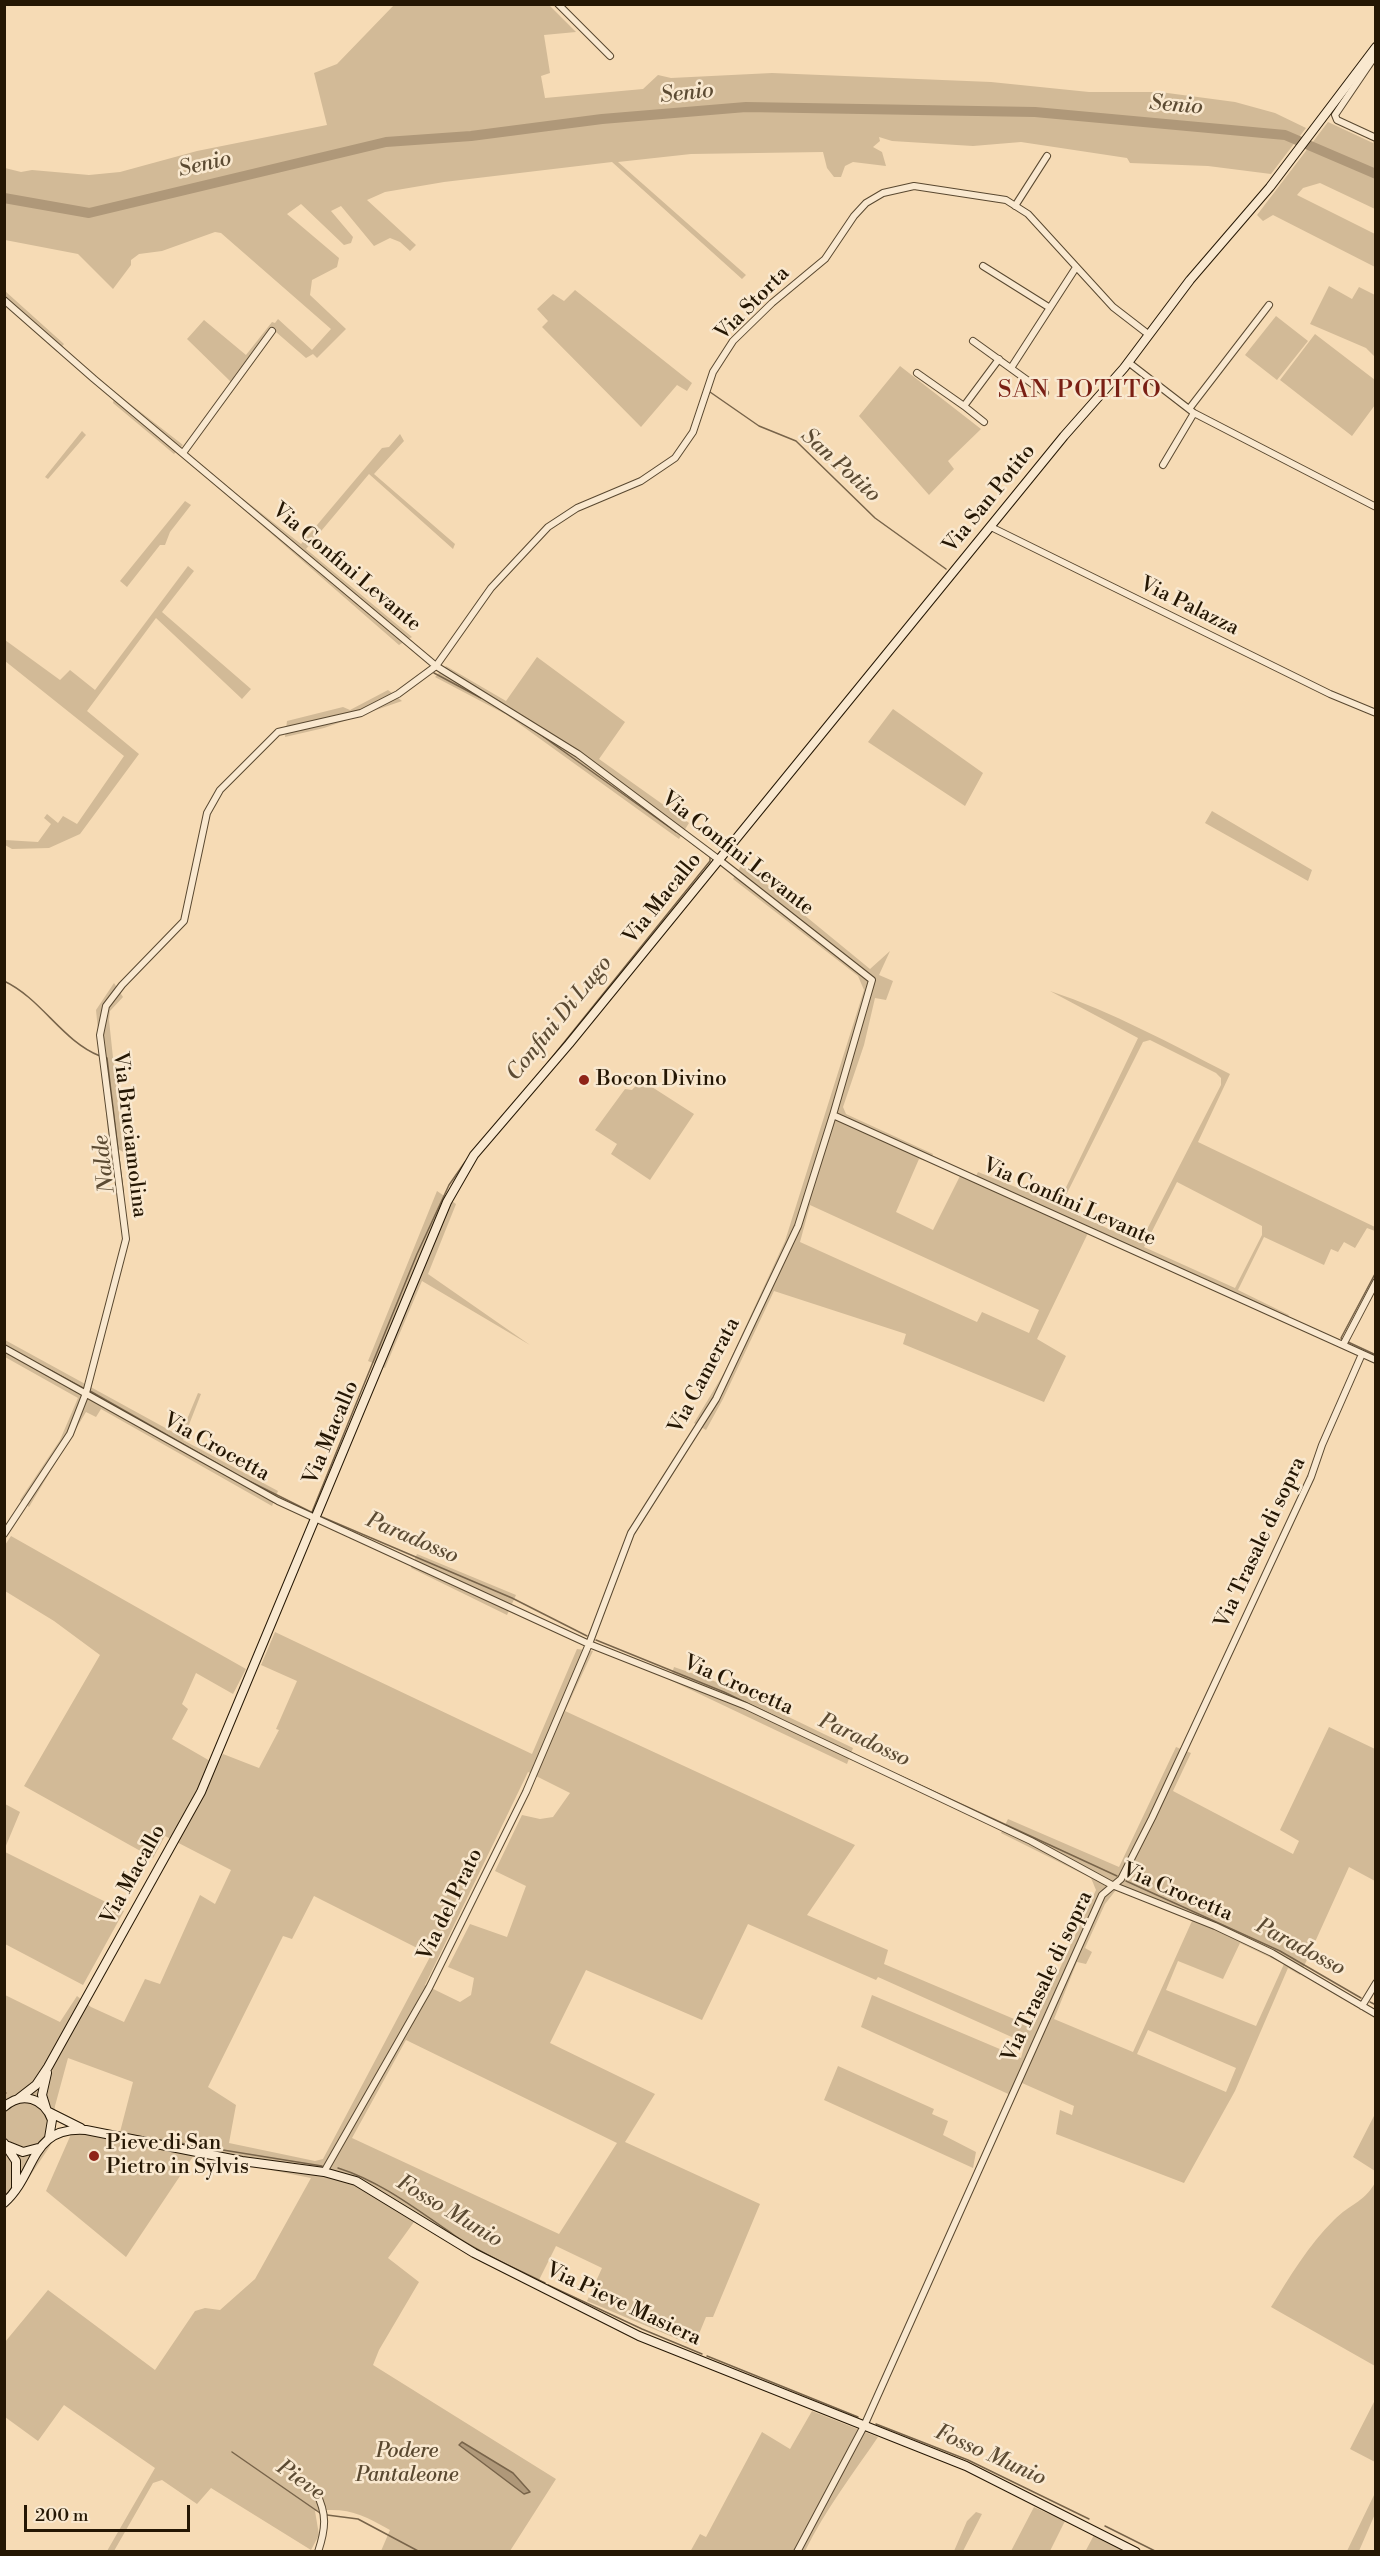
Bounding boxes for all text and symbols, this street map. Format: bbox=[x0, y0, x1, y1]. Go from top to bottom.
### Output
water label: Senio bbox=[659, 78, 715, 110]
water label: Senio bbox=[1148, 91, 1204, 121]
water label: Senio bbox=[176, 146, 234, 184]
street label: Via Storta bbox=[711, 262, 795, 346]
district label: SAN POTITO bbox=[998, 377, 1162, 405]
water label: San Potito bbox=[795, 423, 885, 509]
street label: Via San Potito bbox=[938, 439, 1042, 559]
street label: Via Confini Levante bbox=[266, 498, 426, 638]
street label: Via Palazza bbox=[1135, 572, 1243, 642]
street label: Via Confini Levante bbox=[656, 787, 818, 921]
street label: Via Macallo bbox=[618, 848, 708, 950]
water label: Confini Di Lugo bbox=[502, 951, 618, 1087]
street label: Via Bruciamolina bbox=[106, 1051, 152, 1219]
place label: Bocon Divino bbox=[596, 1067, 727, 1093]
marker: Bocon Divino bbox=[577, 1073, 591, 1087]
water label: Nalde bbox=[88, 1133, 122, 1195]
street label: Via Confini Levante bbox=[979, 1153, 1159, 1253]
street label: Via Camerata bbox=[664, 1314, 746, 1438]
street label: Via Macallo bbox=[299, 1377, 365, 1489]
street label: Via Crocetta bbox=[158, 1408, 274, 1488]
street label: Via Trasale di sopra bbox=[1210, 1453, 1312, 1633]
water label: Paradosso bbox=[362, 1508, 462, 1570]
street label: Via Crocetta bbox=[679, 1651, 797, 1721]
water label: Paradosso bbox=[814, 1708, 914, 1774]
street label: Via Macallo bbox=[96, 1821, 172, 1929]
street label: Via del Prato bbox=[413, 1845, 489, 1965]
street label: Via Crocetta bbox=[1118, 1858, 1236, 1928]
street label: Via Trasale di sopra bbox=[997, 1887, 1099, 2067]
water label: Paradosso bbox=[1251, 1913, 1349, 1983]
place label: Pieve di San Pietro in Sylvis bbox=[106, 2131, 249, 2181]
marker: Pieve di San Pietro in Sylvis bbox=[87, 2149, 101, 2163]
water label: Fosso Munio bbox=[391, 2170, 507, 2254]
street label: Via Pieve Masiera bbox=[541, 2258, 705, 2352]
water label: Fosso Munio bbox=[930, 2420, 1050, 2492]
park label: Podere Pantaleone bbox=[356, 2439, 458, 2489]
water label: Pieve bbox=[271, 2455, 329, 2507]
scale bar bbox=[27, 2493, 194, 2531]
text: 200 m bbox=[35, 2504, 89, 2527]

